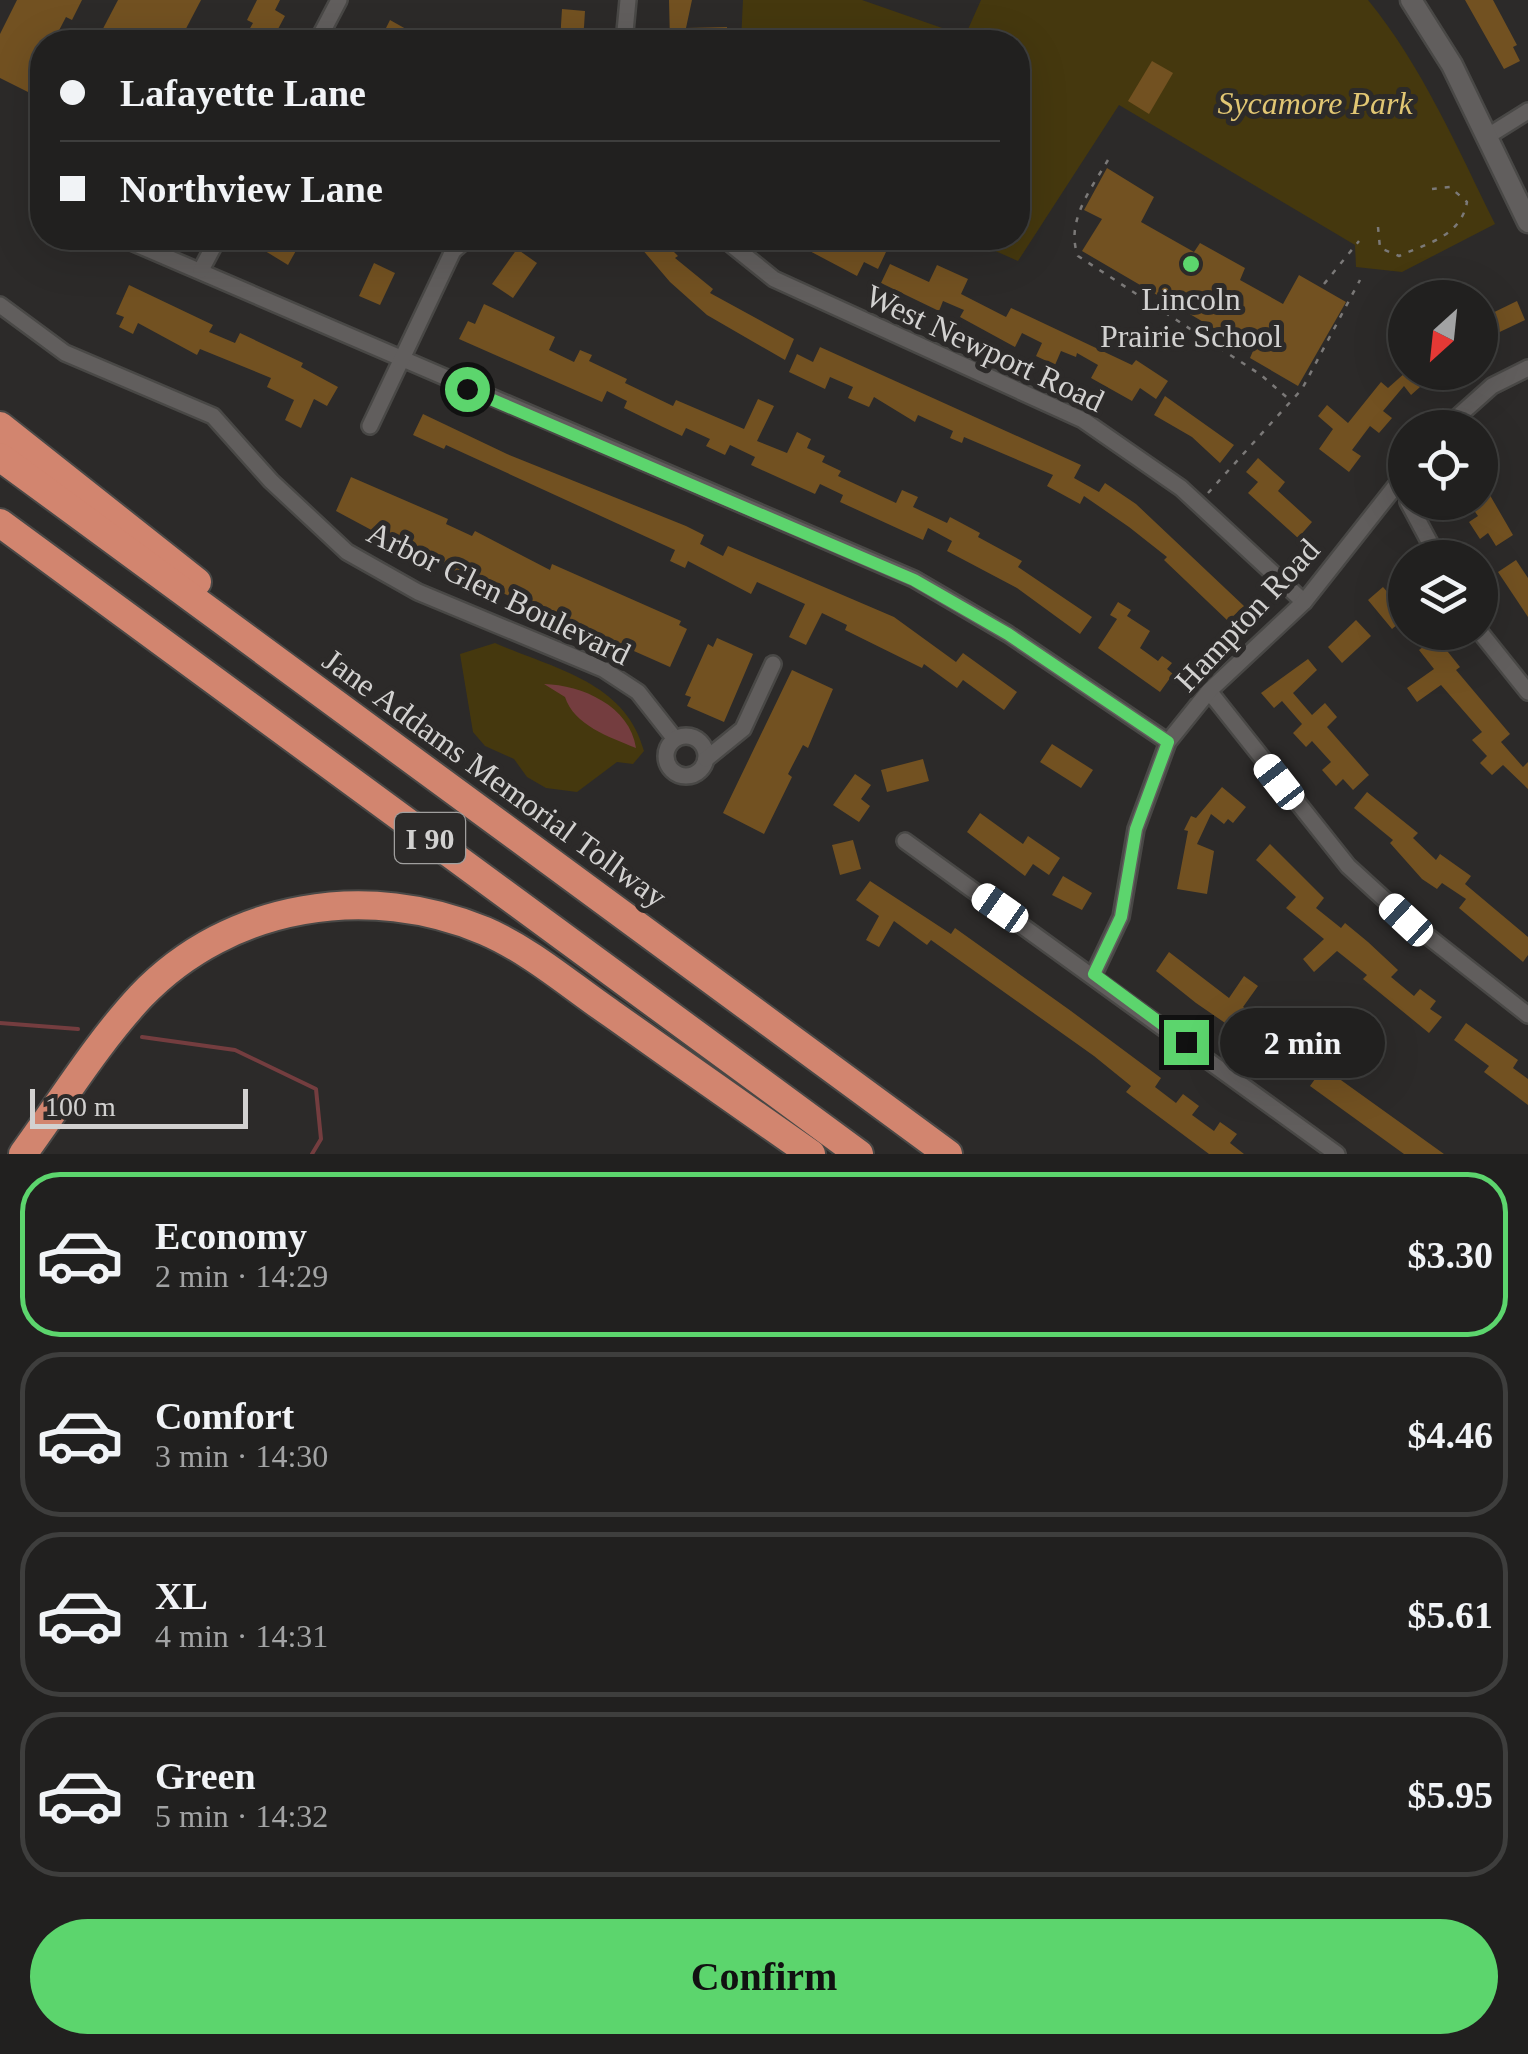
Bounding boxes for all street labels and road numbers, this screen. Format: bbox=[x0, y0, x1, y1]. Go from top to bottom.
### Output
street label: West Newport Road bbox=[860, 277, 1110, 419]
street label: Arbor Glen Boulevard bbox=[362, 514, 636, 672]
street label: Hampton Road bbox=[1167, 532, 1327, 698]
street label: Jane Addams Memorial Tollway bbox=[316, 641, 674, 915]
road number: I 90 bbox=[395, 813, 465, 863]

